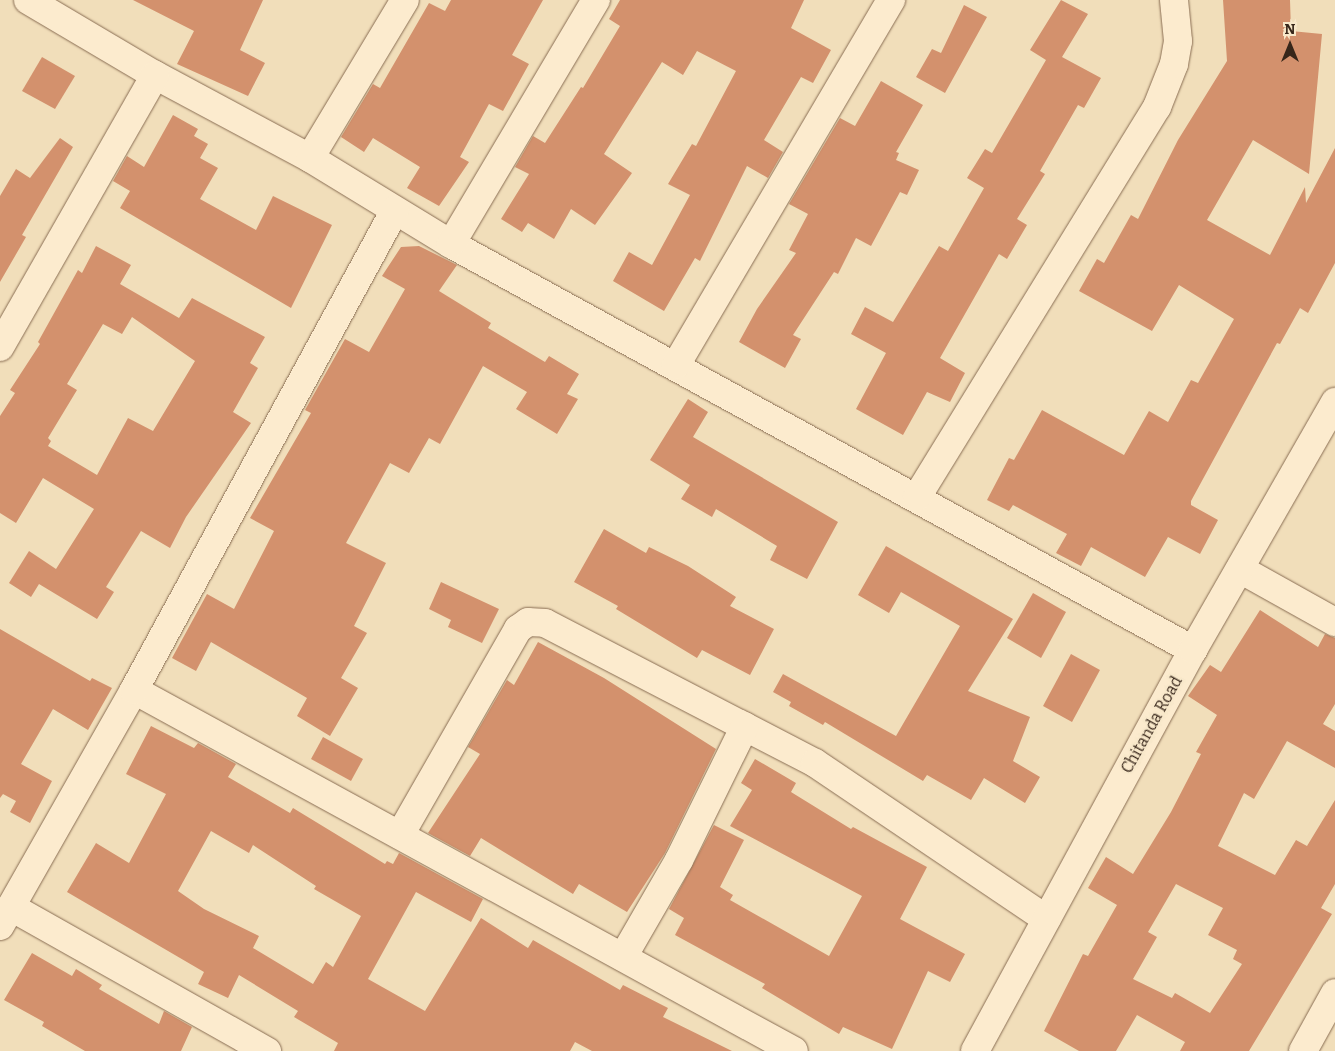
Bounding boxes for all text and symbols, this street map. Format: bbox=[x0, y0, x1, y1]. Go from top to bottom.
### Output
north arrow bbox=[1265, 20, 1315, 70]
text: N bbox=[1285, 21, 1295, 38]
street label: Chitanda Road bbox=[1117, 673, 1187, 777]

